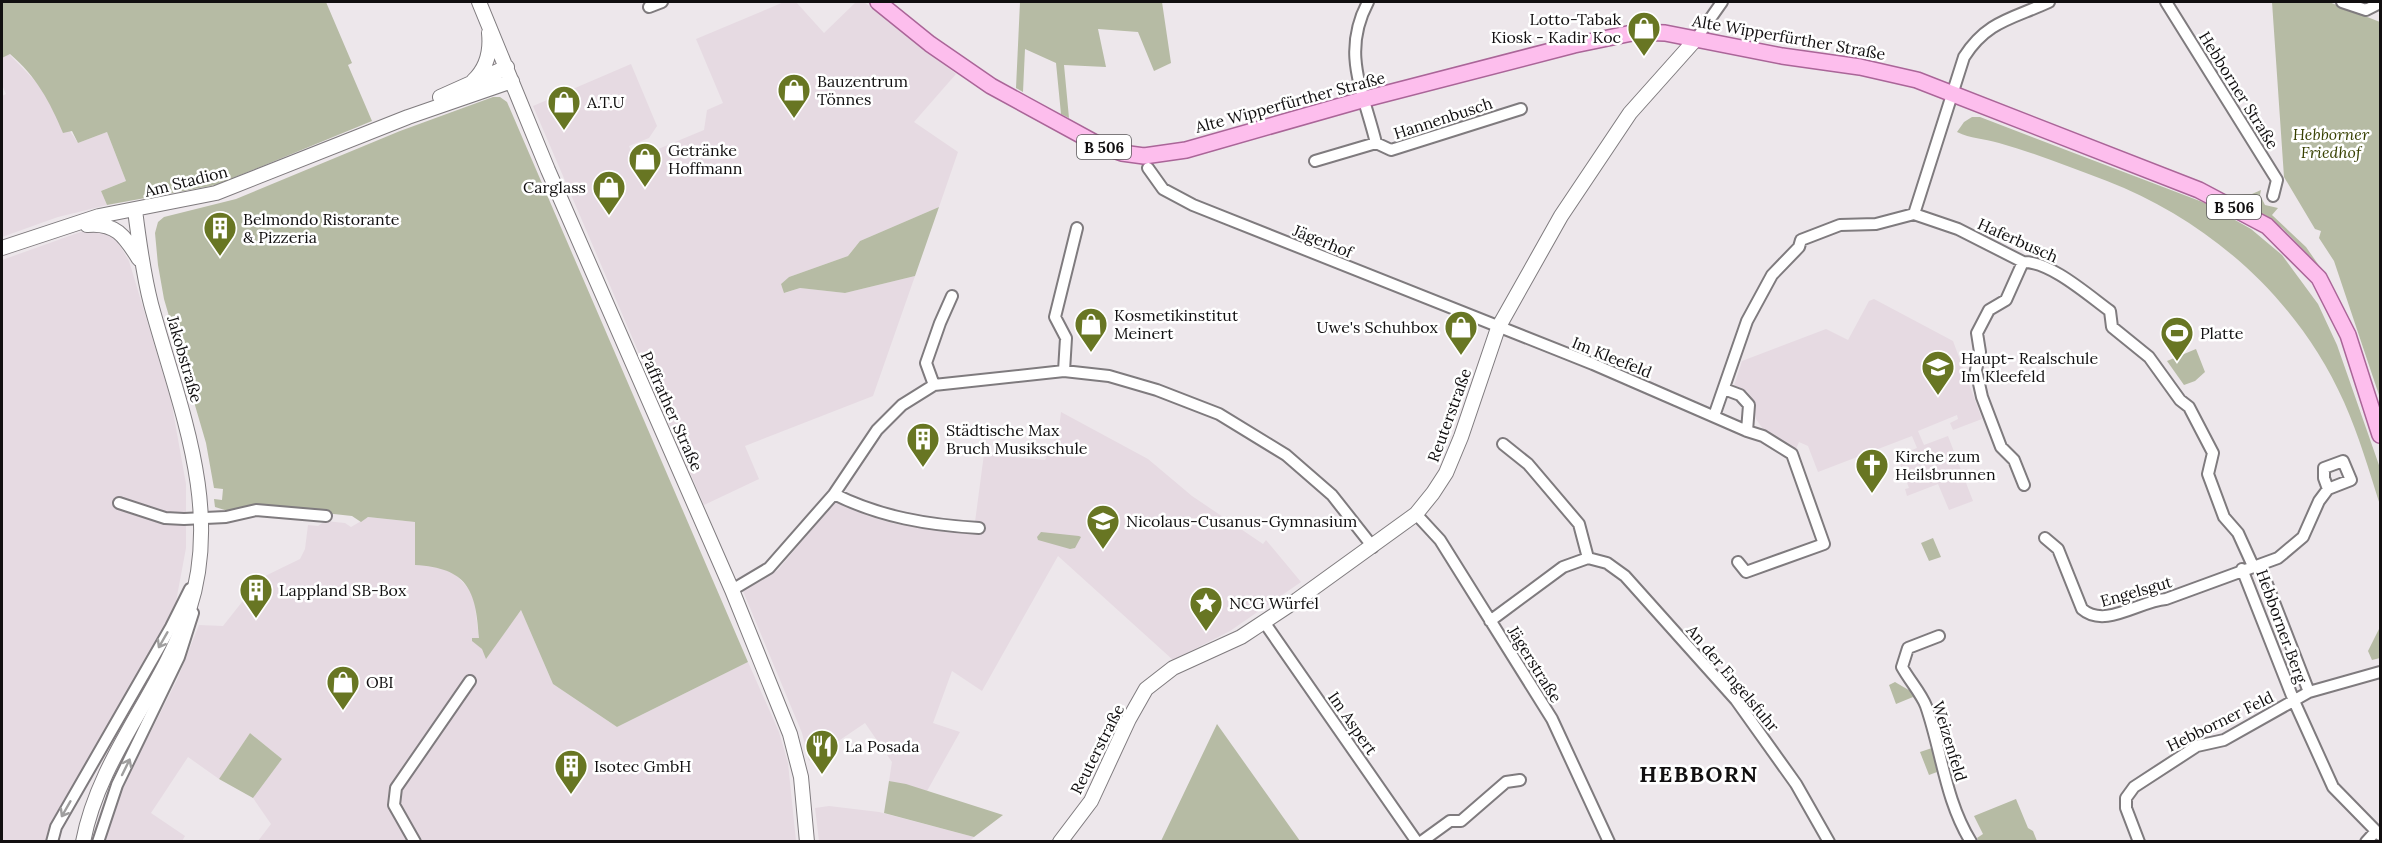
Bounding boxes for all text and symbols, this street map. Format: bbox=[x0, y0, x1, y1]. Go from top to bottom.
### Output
place label: Lotto-Tabak Kiosk - Kadir Koc bbox=[1491, 9, 1621, 47]
shop icon: Lotto-Tabak Kiosk - Kadir Koc bbox=[1626, 10, 1662, 57]
street label: Alte Wipperfürther Straße bbox=[1690, 10, 1887, 64]
street label: Hebborner Straße bbox=[2195, 27, 2283, 153]
street label: Alte Wipperfürther Straße bbox=[1192, 67, 1387, 137]
place label: Bauzentrum Tönnes bbox=[817, 71, 908, 109]
shop icon: Bauzentrum Tönnes bbox=[776, 72, 812, 119]
shop icon: A.T.U bbox=[546, 84, 582, 131]
place label: A.T.U bbox=[586, 92, 625, 112]
street label: Hannenbusch bbox=[1391, 92, 1495, 143]
park label: Hebborner Friedhof bbox=[2293, 124, 2370, 162]
road number: B 506 bbox=[1077, 135, 1131, 159]
place label: Getränke Hoffmann bbox=[668, 140, 743, 178]
shop icon: Getränke Hoffmann bbox=[627, 141, 663, 188]
street label: Am Stadion bbox=[141, 161, 230, 201]
shop icon: Carglass bbox=[591, 169, 627, 216]
place label: Carglass bbox=[523, 177, 586, 197]
road number: B 506 bbox=[2207, 195, 2261, 219]
place label: Belmondo Ristorante & Pizzeria bbox=[243, 209, 400, 247]
building icon: Belmondo Ristorante & Pizzeria bbox=[202, 210, 238, 257]
street label: Haferbusch bbox=[1975, 213, 2062, 267]
street label: Jägerhof bbox=[1289, 220, 1357, 263]
place label: Kosmetikinstitut Meinert bbox=[1114, 305, 1239, 343]
shop icon: Kosmetikinstitut Meinert bbox=[1073, 306, 1109, 353]
shop icon: Uwe's Schuhbox bbox=[1443, 309, 1479, 356]
street label: Jakobstraße bbox=[163, 312, 207, 405]
sports icon: Platte bbox=[2159, 315, 2195, 362]
place label: Uwe's Schuhbox bbox=[1317, 317, 1439, 337]
place label: Platte bbox=[2200, 323, 2244, 343]
street label: Im Kleefeld bbox=[1569, 332, 1655, 382]
street label: Paffrather Straße bbox=[637, 348, 708, 474]
place label: Haupt- Realschule Im Kleefeld bbox=[1961, 348, 2098, 386]
school or university icon: Haupt- Realschule Im Kleefeld bbox=[1920, 349, 1956, 396]
street label: Reuterstraße bbox=[1423, 365, 1475, 465]
place label: Städtische Max Bruch Musikschule bbox=[946, 420, 1088, 458]
building icon: Städtische Max Bruch Musikschule bbox=[905, 421, 941, 468]
place label: Kirche zum Heilsbrunnen bbox=[1895, 446, 1996, 484]
church icon: Kirche zum Heilsbrunnen bbox=[1854, 447, 1890, 494]
school or university icon: Nicolaus-Cusanus-Gymnasium bbox=[1085, 503, 1121, 550]
place label: Nicolaus-Cusanus-Gymnasium bbox=[1126, 511, 1357, 531]
street label: Hebborner Berg bbox=[2252, 566, 2312, 687]
street label: Engelsgut bbox=[2098, 571, 2175, 611]
building icon: Lappland SB-Box bbox=[238, 572, 274, 619]
place label: Lappland SB-Box bbox=[279, 580, 407, 600]
place icon: NCG Würfel bbox=[1188, 585, 1224, 632]
place label: NCG Würfel bbox=[1229, 593, 1319, 613]
street label: An der Engelsfuhr bbox=[1682, 620, 1784, 736]
street label: Jägerstraße bbox=[1503, 621, 1567, 706]
one-way arrow bbox=[157, 631, 169, 648]
shop icon: OBI bbox=[325, 664, 361, 711]
place label: OBI bbox=[366, 672, 394, 692]
street label: Hebborner Feld bbox=[2163, 686, 2277, 755]
street label: Im Aspert bbox=[1324, 688, 1382, 759]
street label: Weizenfeld bbox=[1928, 698, 1972, 784]
street label: Reuterstraße bbox=[1066, 700, 1128, 797]
restaurant icon: La Posada bbox=[804, 728, 840, 775]
place label: La Posada bbox=[845, 736, 919, 756]
building icon: Isotec GmbH bbox=[553, 748, 589, 795]
place label: Isotec GmbH bbox=[594, 756, 691, 776]
one-way arrow bbox=[120, 759, 132, 777]
district label: HEBBORN bbox=[1639, 760, 1759, 788]
one-way arrow bbox=[60, 800, 72, 817]

